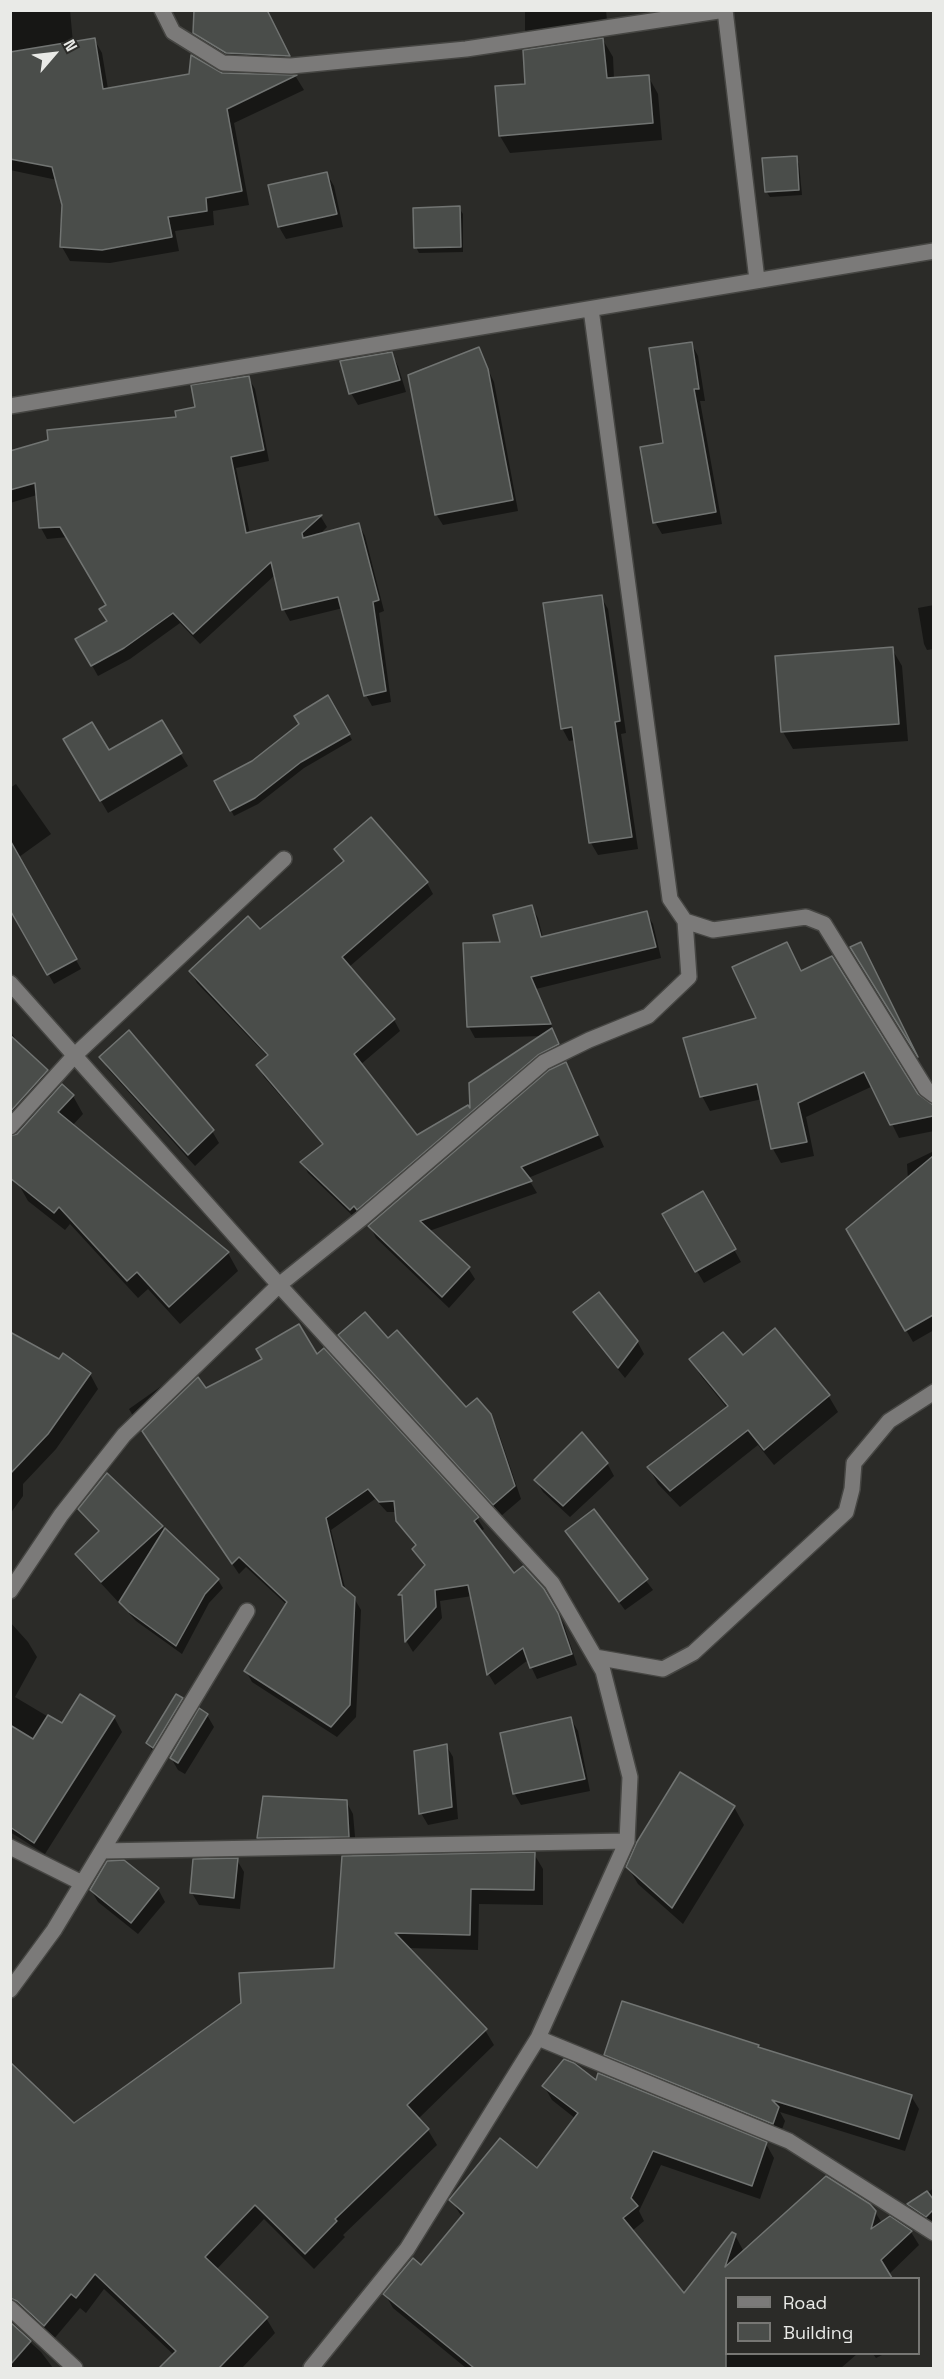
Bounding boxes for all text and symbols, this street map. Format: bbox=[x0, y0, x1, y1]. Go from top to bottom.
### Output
north arrow bbox=[24, 24, 84, 84]
text: N bbox=[59, 36, 82, 55]
legend bbox=[725, 2277, 920, 2355]
text: Road bbox=[783, 2291, 827, 2314]
text: Building bbox=[783, 2321, 853, 2344]

